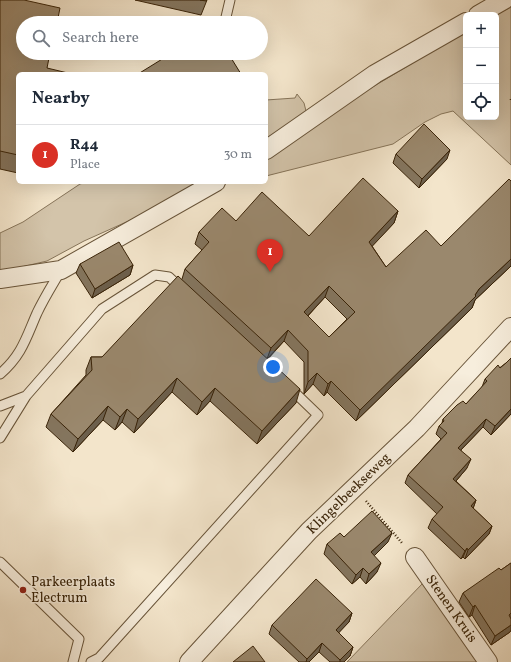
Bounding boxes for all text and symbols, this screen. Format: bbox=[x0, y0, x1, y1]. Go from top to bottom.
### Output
map controls bbox=[463, 12, 499, 120]
button: + bbox=[463, 12, 499, 48]
search box bbox=[16, 16, 268, 60]
icon: search bbox=[30, 27, 52, 49]
text: Search here bbox=[62, 28, 139, 49]
button: − bbox=[463, 48, 499, 84]
button: locate bbox=[463, 84, 499, 120]
text: Nearby bbox=[32, 87, 90, 110]
text: R44 bbox=[70, 135, 99, 156]
text: 1 bbox=[42, 146, 48, 164]
text: 30 m bbox=[224, 146, 252, 164]
text: Place bbox=[70, 156, 100, 174]
pin: 1 bbox=[257, 239, 283, 272]
your location bbox=[263, 357, 283, 377]
street label: Klingelbeekseweg bbox=[303, 449, 395, 539]
street label: Stenen Kruis bbox=[421, 571, 481, 647]
place label: Parkeerplaats Electrum bbox=[31, 573, 115, 608]
marker: Parkeerplaats Electrum bbox=[18, 585, 28, 595]

